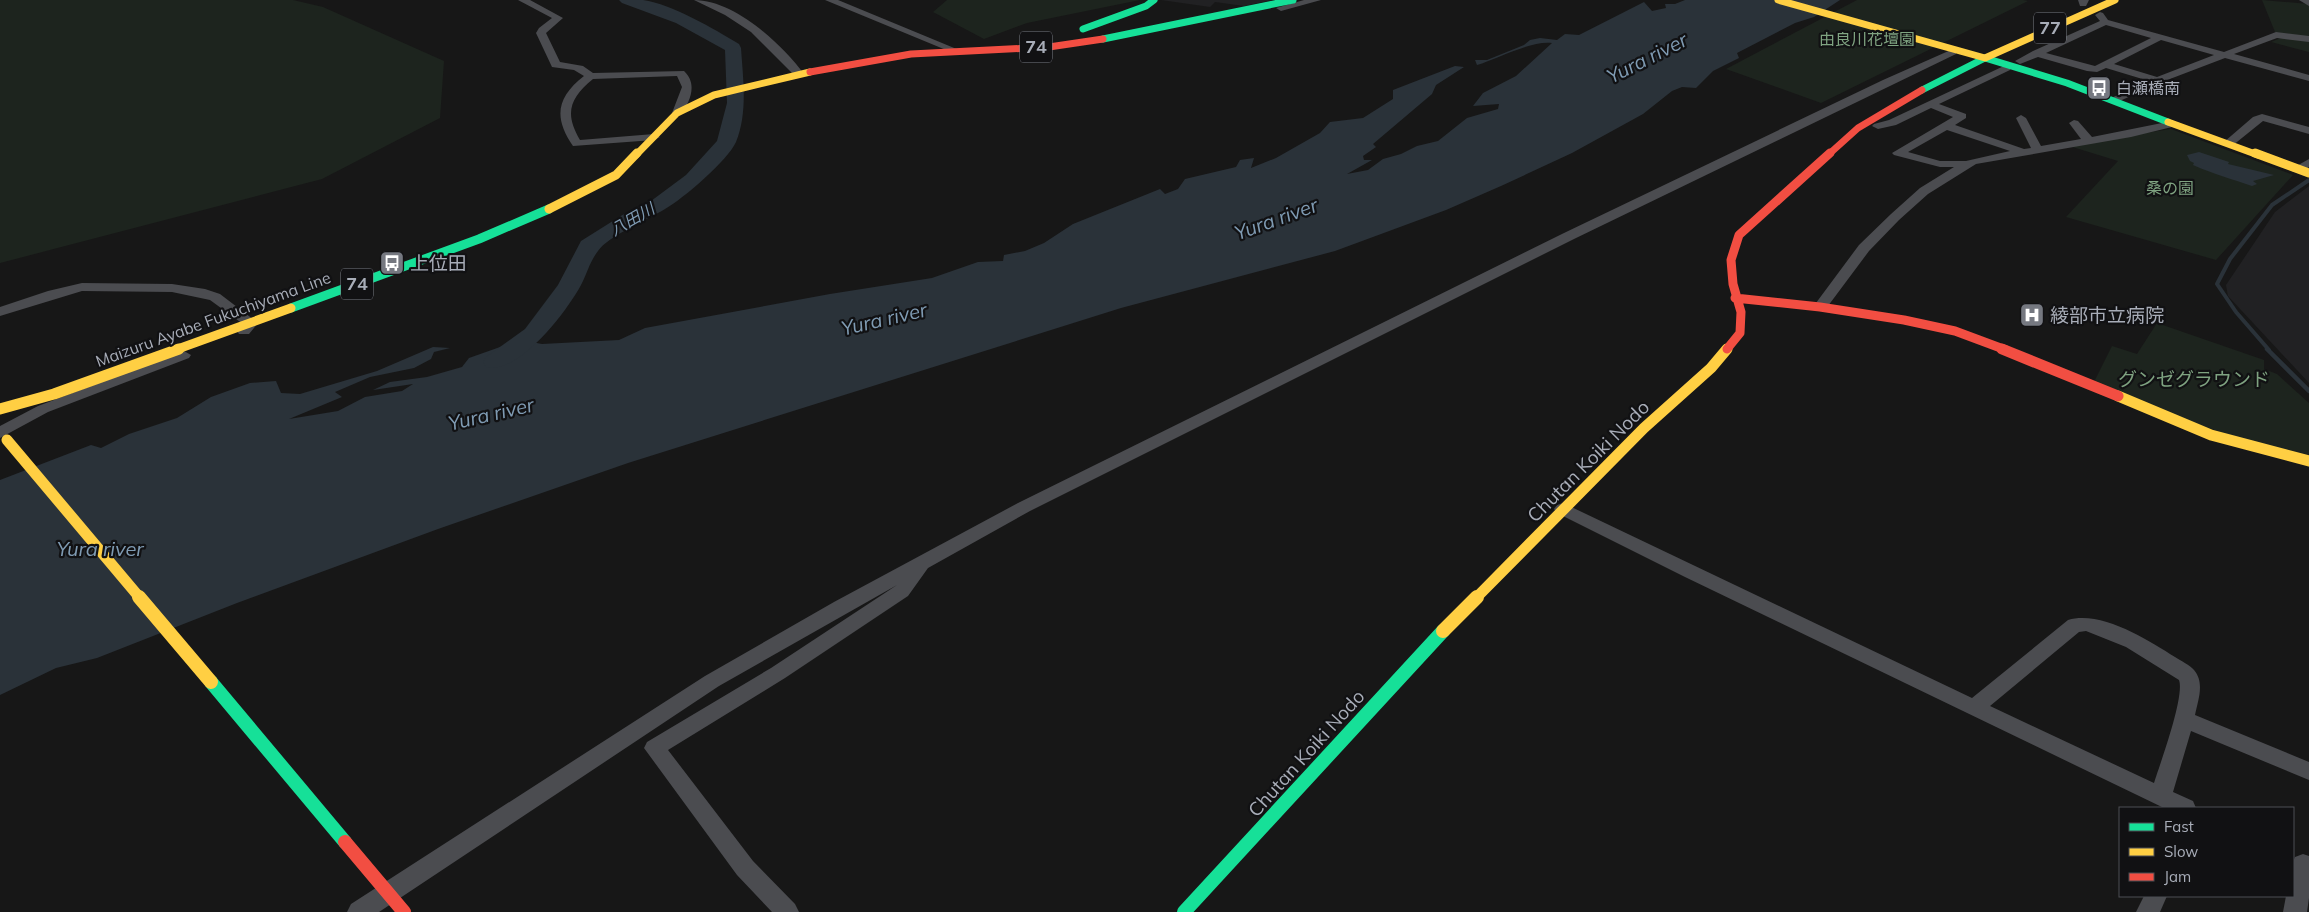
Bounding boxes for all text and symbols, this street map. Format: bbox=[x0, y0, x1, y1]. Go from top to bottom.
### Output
road number: 77 bbox=[2034, 12, 2066, 44]
water label: Yura river bbox=[1602, 26, 1692, 88]
park label: 由良川花壇園 bbox=[1819, 29, 1915, 49]
road number: 74 bbox=[1020, 32, 1052, 62]
bus stop icon: 白瀬橋南 bbox=[2086, 75, 2112, 101]
place label: 白瀬橋南 bbox=[2116, 78, 2180, 98]
park label: 桑の園 bbox=[2146, 178, 2194, 198]
water label: Yura river bbox=[1231, 192, 1322, 245]
water label: 八田川 bbox=[606, 197, 660, 240]
bus stop icon: 上位田 bbox=[379, 250, 405, 276]
place label: 上位田 bbox=[410, 251, 467, 275]
street label: Maizuru Ayabe Fukuchiyama Line bbox=[93, 267, 333, 371]
road number: 74 bbox=[341, 268, 373, 300]
water label: Yura river bbox=[839, 296, 930, 341]
hospital icon: 綾部市立病院 bbox=[2019, 302, 2045, 328]
place label: 綾部市立病院 bbox=[2050, 303, 2164, 327]
park label: グンゼグラウンド bbox=[2118, 367, 2270, 391]
water label: Yura river bbox=[446, 391, 537, 436]
street label: Chutan Koiki Nodo bbox=[1522, 395, 1654, 527]
water label: Yura river bbox=[56, 536, 144, 561]
street label: Chutan Koiki Nodo bbox=[1243, 684, 1369, 822]
legend bbox=[2119, 807, 2294, 897]
text: Fast bbox=[2164, 817, 2194, 836]
text: Slow bbox=[2164, 842, 2198, 861]
text: Jam bbox=[2164, 867, 2191, 886]

